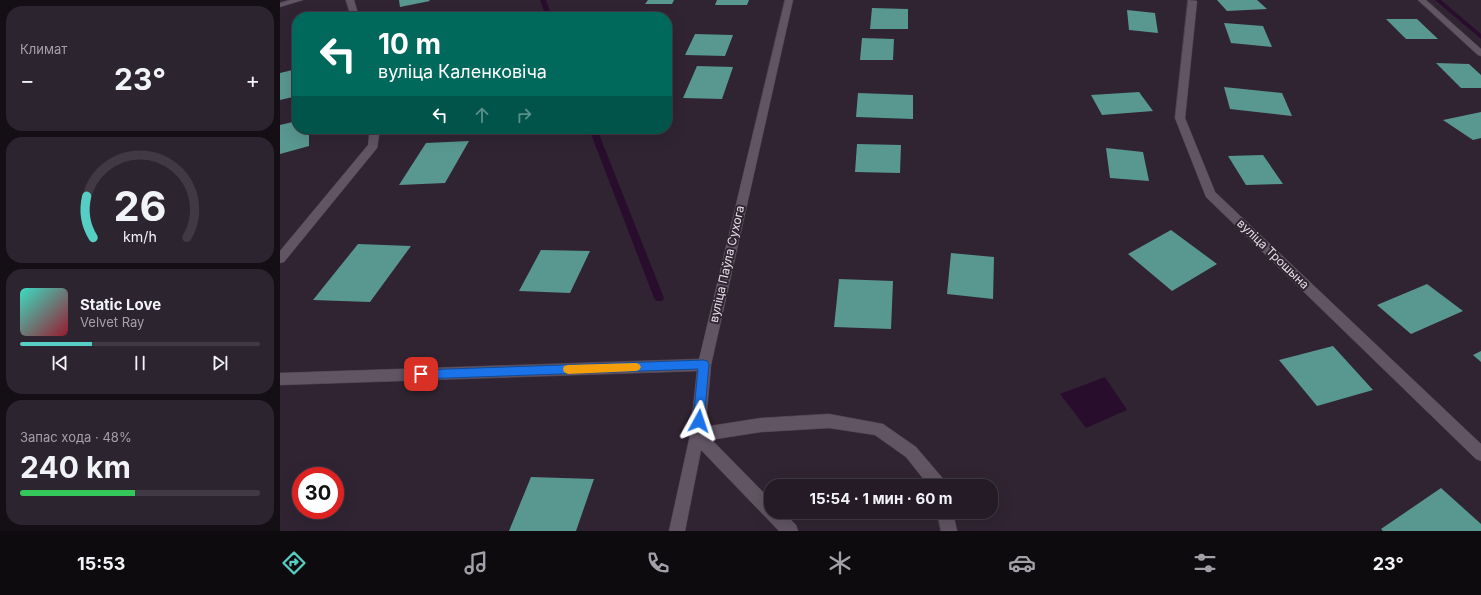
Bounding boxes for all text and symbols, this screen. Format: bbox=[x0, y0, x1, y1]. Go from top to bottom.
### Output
text: 10 m bbox=[378, 27, 441, 61]
icon: left bbox=[312, 28, 364, 80]
text: Климат bbox=[20, 41, 67, 57]
text: 23° bbox=[114, 61, 166, 97]
text: вуліца Каленковіча bbox=[378, 61, 547, 82]
text: − bbox=[20, 67, 35, 93]
text: + bbox=[245, 67, 260, 93]
icon: left bbox=[429, 104, 451, 126]
icon: ahead bbox=[471, 104, 493, 126]
icon: right bbox=[513, 104, 535, 126]
text: 26 bbox=[113, 181, 167, 231]
street label: вуліца Паўла Сухога bbox=[706, 204, 747, 324]
street label: вуліца Трошына bbox=[1234, 216, 1312, 292]
text: km/h bbox=[123, 227, 157, 244]
text: Static Love bbox=[80, 295, 161, 314]
text: Velvet Ray bbox=[80, 314, 144, 330]
icon: previous bbox=[49, 352, 71, 374]
icon: pause bbox=[129, 352, 151, 374]
icon: next bbox=[209, 352, 231, 374]
pin bbox=[404, 357, 438, 391]
icon: arrive bbox=[410, 363, 432, 385]
position arrow bbox=[678, 400, 720, 442]
text: Запас хода · 48% bbox=[20, 429, 132, 445]
text: 240 km bbox=[20, 449, 131, 485]
speed limit sign: 30 bbox=[292, 467, 344, 519]
text: 15:54 · 1 мин · 60 m bbox=[810, 489, 953, 508]
icon: directions bbox=[280, 549, 308, 577]
icon: music bbox=[462, 549, 490, 577]
icon: phone bbox=[644, 549, 672, 577]
icon: climate bbox=[826, 549, 854, 577]
icon: car bbox=[1008, 549, 1036, 577]
icon: filters bbox=[1191, 549, 1219, 577]
text: 15:53 bbox=[77, 553, 125, 574]
text: 23° bbox=[1373, 553, 1404, 574]

